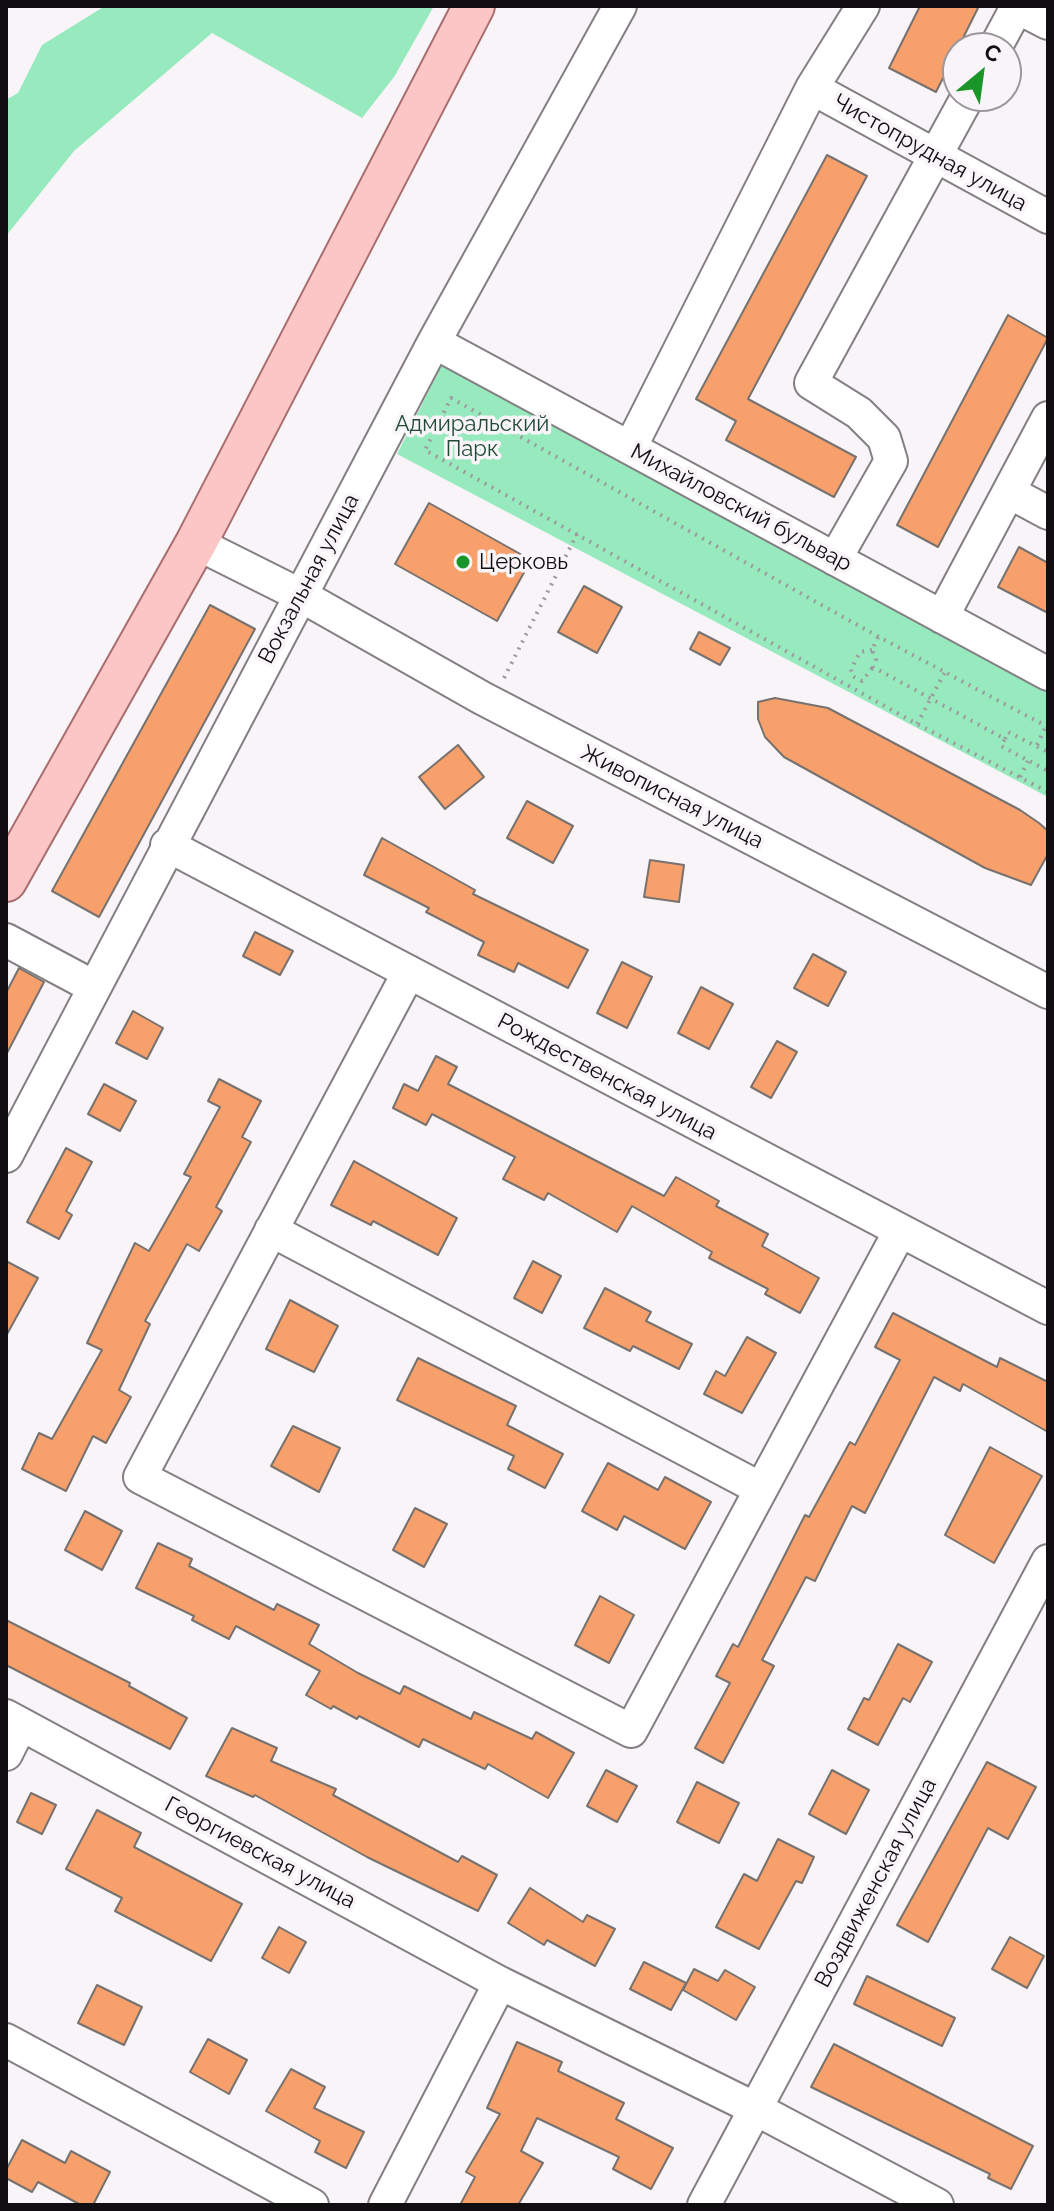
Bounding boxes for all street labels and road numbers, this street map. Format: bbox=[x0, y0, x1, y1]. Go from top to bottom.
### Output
street label: Чистопрудная улица bbox=[829, 89, 1031, 217]
street label: Михайловский бульвар bbox=[626, 438, 856, 578]
street label: Вокзальная улица bbox=[253, 490, 365, 668]
street label: Живописная улица bbox=[576, 740, 768, 854]
street label: Рождественская улица bbox=[493, 1008, 721, 1146]
street label: Воздвиженская улица bbox=[810, 1774, 942, 1992]
street label: Георгиевская улица bbox=[160, 1792, 360, 1914]

